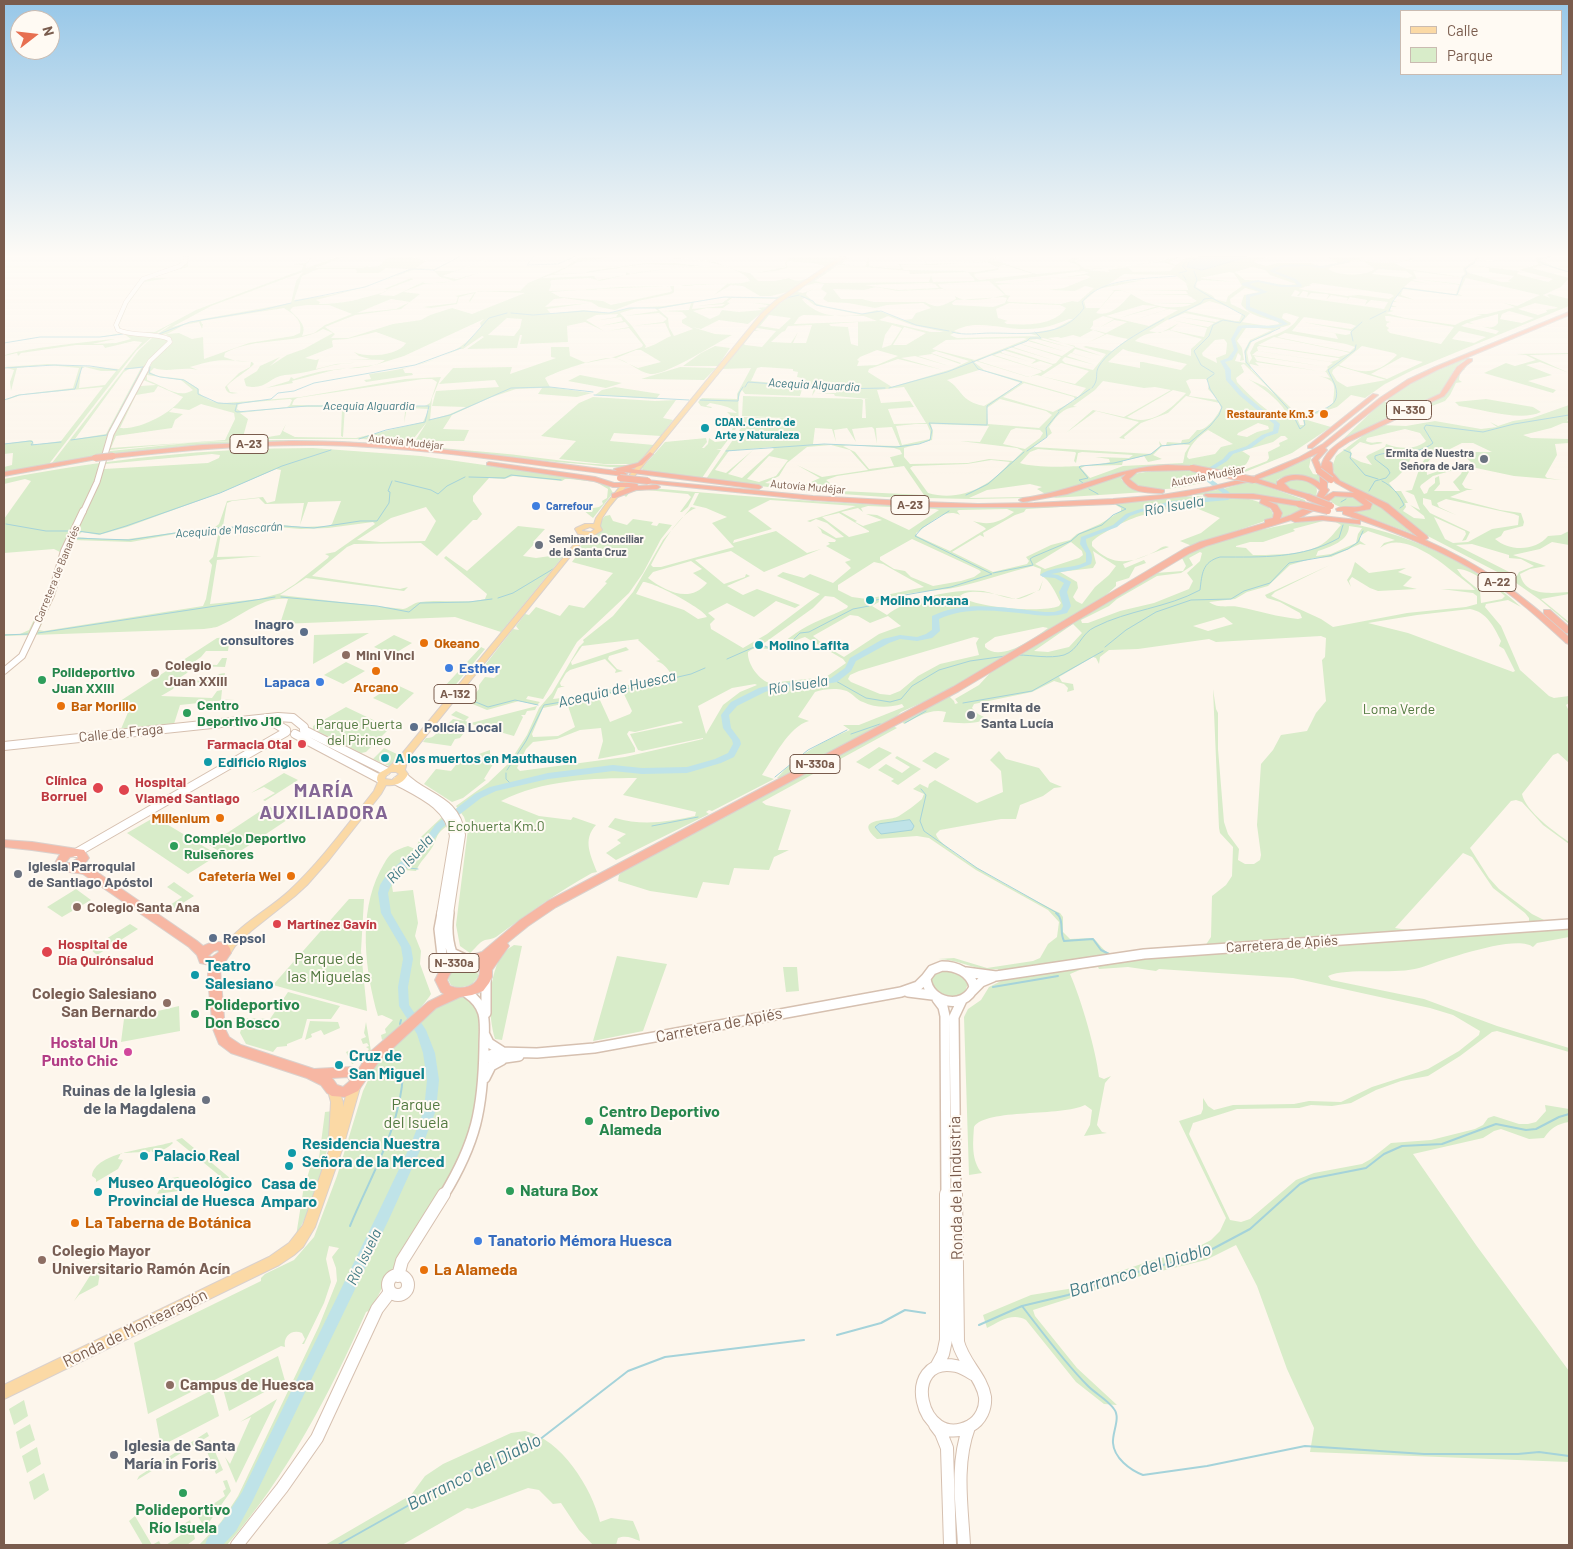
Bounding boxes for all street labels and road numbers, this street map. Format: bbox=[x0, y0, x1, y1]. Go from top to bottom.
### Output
road number: N-330 bbox=[1386, 400, 1432, 420]
street label: Autovía Mudéjar bbox=[368, 431, 444, 453]
road number: A-23 bbox=[230, 434, 268, 454]
street label: Autovía Mudéjar bbox=[1170, 462, 1246, 490]
street label: Autovía Mudéjar bbox=[770, 477, 846, 497]
road number: A-23 bbox=[891, 496, 929, 514]
street label: Carretera de Banariés bbox=[32, 524, 82, 624]
road number: A-22 bbox=[1478, 572, 1516, 592]
road number: A-132 bbox=[434, 684, 476, 704]
street label: Calle de Fraga bbox=[78, 720, 164, 746]
road number: N-330a bbox=[790, 754, 840, 774]
street label: Carretera de Apiés bbox=[1225, 932, 1339, 956]
road number: N-330a bbox=[429, 954, 479, 972]
street label: Carretera de Apiés bbox=[654, 1003, 784, 1047]
street label: Ronda de la Industria bbox=[945, 1116, 967, 1260]
street label: Ronda de Montearagón bbox=[60, 1285, 210, 1371]

